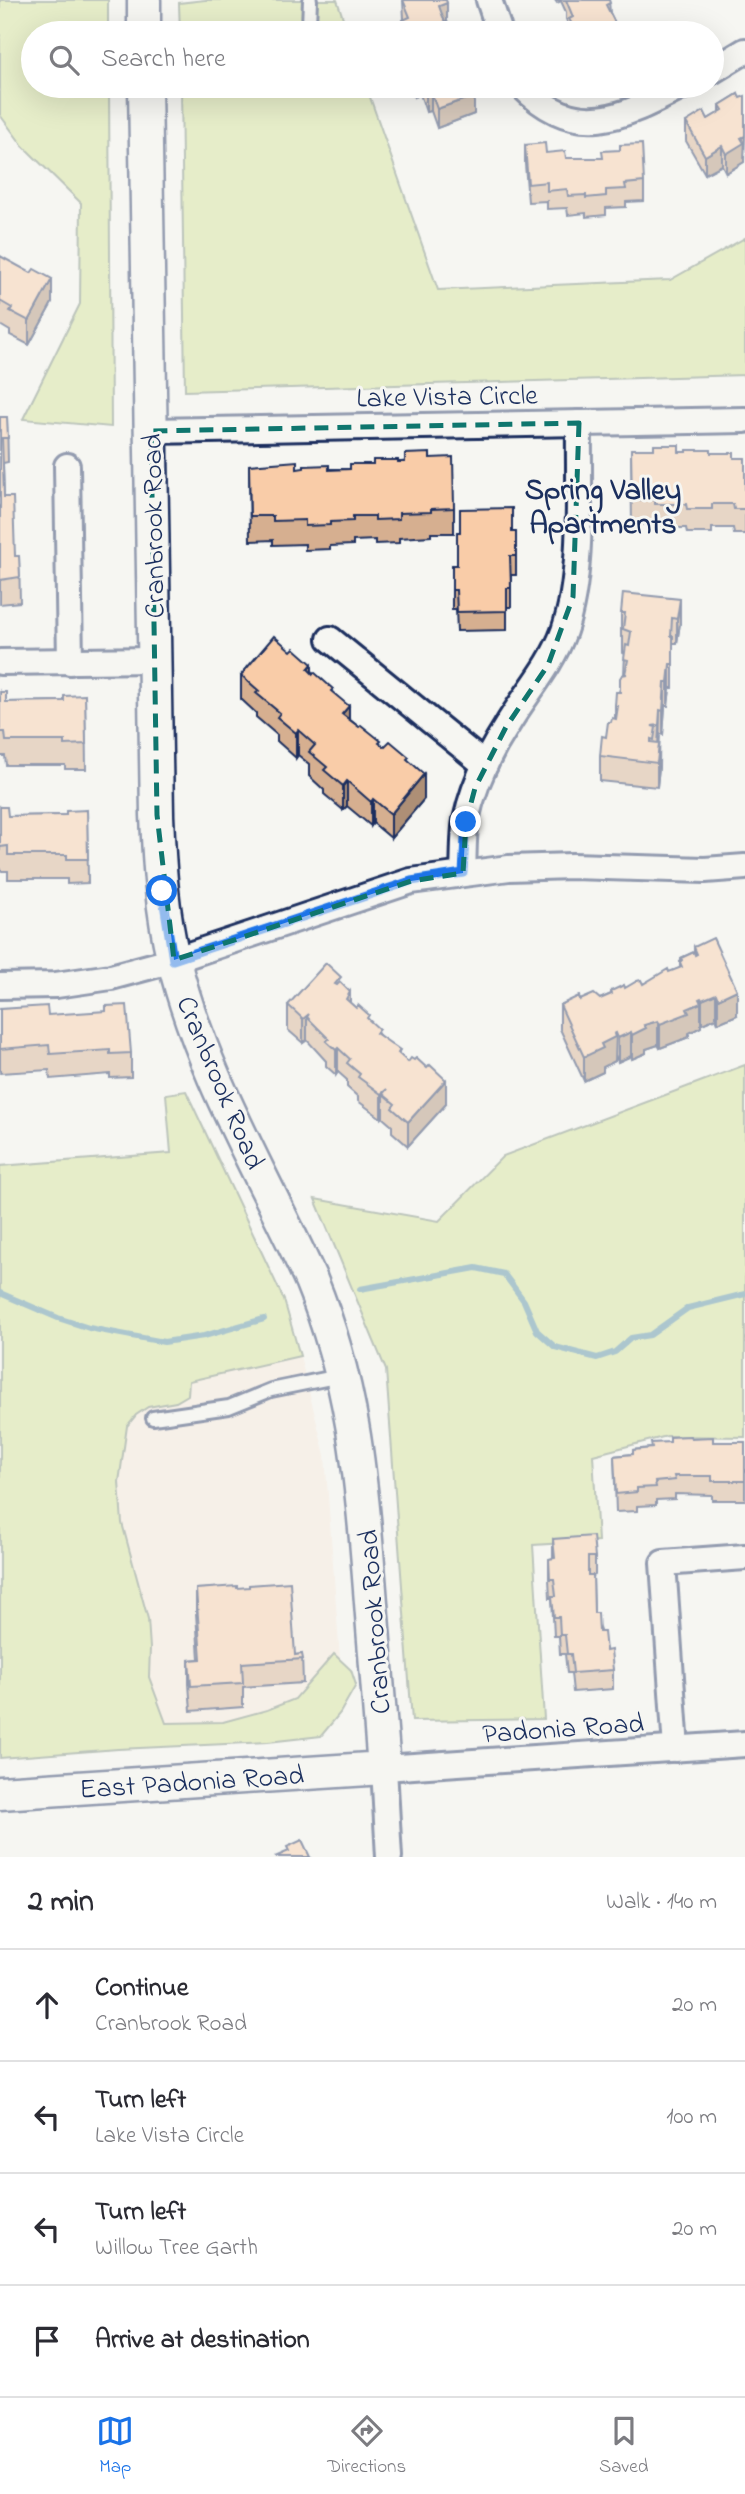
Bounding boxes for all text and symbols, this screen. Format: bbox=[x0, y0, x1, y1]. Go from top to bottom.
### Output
search box bbox=[21, 21, 724, 98]
icon: search bbox=[45, 41, 83, 79]
text: Search here bbox=[101, 41, 226, 79]
street label: Lake Vista Circle bbox=[356, 376, 539, 421]
street label: Cranbrook Road bbox=[133, 433, 178, 619]
district label: Spring Valley Apartments bbox=[525, 470, 681, 548]
route end bbox=[450, 806, 481, 837]
route start bbox=[146, 875, 177, 906]
street label: Cranbrook Road bbox=[164, 990, 274, 1177]
street label: Cranbrook Road bbox=[350, 1528, 403, 1715]
street label: Padonia Road bbox=[481, 1704, 646, 1757]
street label: East Padonia Road bbox=[78, 1756, 306, 1812]
text: 2 min bbox=[28, 1881, 94, 1925]
text: Walk · 140 m bbox=[606, 1886, 717, 1919]
text: Continue bbox=[95, 1970, 188, 2008]
icon: ahead bbox=[28, 1986, 66, 2024]
text: 20 m bbox=[672, 1989, 717, 2022]
text: Cranbrook Road bbox=[95, 2008, 247, 2041]
text: Turn left bbox=[95, 2082, 186, 2120]
icon: left bbox=[28, 2098, 66, 2136]
text: 100 m bbox=[666, 2101, 717, 2134]
text: Lake Vista Circle bbox=[95, 2120, 244, 2153]
text: Turn left bbox=[95, 2194, 186, 2232]
icon: left bbox=[28, 2210, 66, 2248]
text: 20 m bbox=[672, 2213, 717, 2246]
text: Willow Tree Garth bbox=[95, 2232, 258, 2265]
icon: arrive bbox=[28, 2322, 66, 2360]
text: Arrive at destination bbox=[95, 2322, 310, 2360]
tab: Map bbox=[96, 2412, 134, 2481]
tab: Directions bbox=[327, 2412, 406, 2481]
tab: Saved bbox=[599, 2412, 649, 2481]

